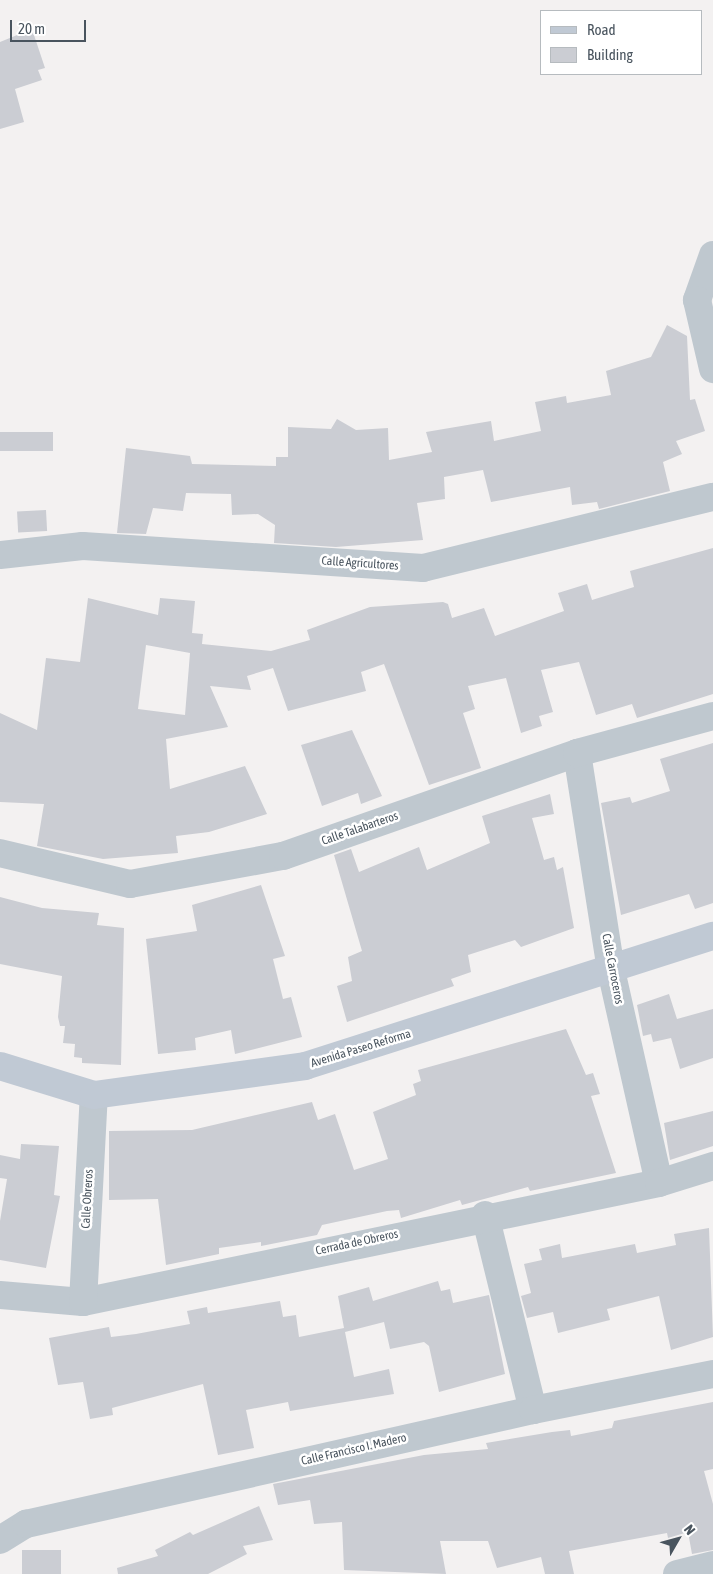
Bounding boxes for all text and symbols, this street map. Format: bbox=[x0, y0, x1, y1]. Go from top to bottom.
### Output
scale bar bbox=[12, 10, 89, 42]
legend bbox=[540, 10, 703, 75]
text: 20 m bbox=[18, 20, 45, 37]
text: Road bbox=[587, 21, 616, 38]
text: Building bbox=[587, 46, 633, 63]
street label: Calle Agricultores bbox=[321, 554, 399, 574]
street label: Calle Talabarteros bbox=[320, 809, 400, 849]
street label: Calle Carroceros bbox=[598, 933, 626, 1005]
street label: Avenida Paseo Reforma bbox=[309, 1027, 413, 1071]
street label: Calle Obreros bbox=[79, 1169, 97, 1229]
street label: Cerrada de Obreros bbox=[314, 1227, 400, 1259]
street label: Calle Francisco I. Madero bbox=[300, 1431, 408, 1469]
north arrow bbox=[653, 1514, 703, 1564]
text: N bbox=[681, 1522, 699, 1538]

